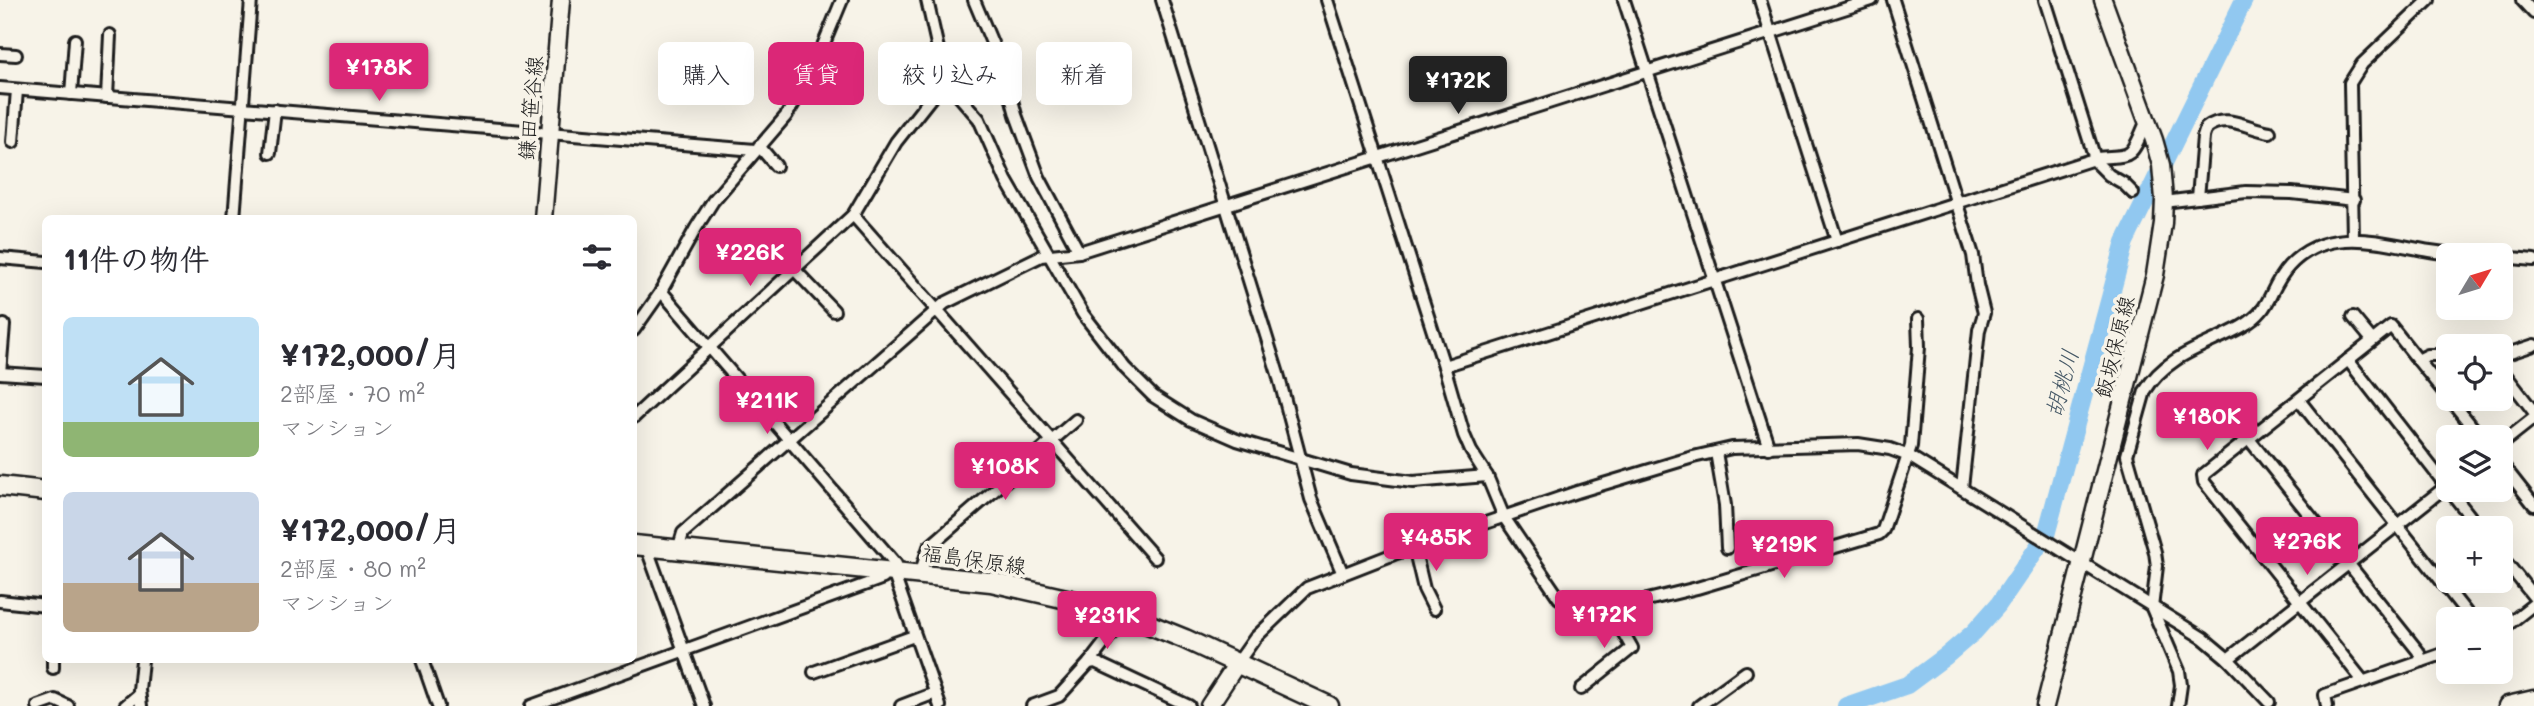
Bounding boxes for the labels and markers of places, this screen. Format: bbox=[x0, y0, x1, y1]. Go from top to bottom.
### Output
pin: ¥178K bbox=[330, 43, 428, 103]
pin: ¥172K bbox=[1409, 57, 1507, 116]
pin: ¥226K bbox=[701, 229, 799, 288]
pin: ¥211K bbox=[718, 376, 816, 436]
pin: ¥180K bbox=[2158, 392, 2256, 452]
pin: ¥108K bbox=[956, 442, 1054, 502]
pin: ¥485K bbox=[1387, 514, 1485, 573]
pin: ¥276K bbox=[2258, 518, 2356, 577]
pin: ¥219K bbox=[1735, 520, 1833, 580]
pin: ¥172K bbox=[1555, 590, 1653, 650]
pin: ¥231K bbox=[1058, 592, 1156, 651]

